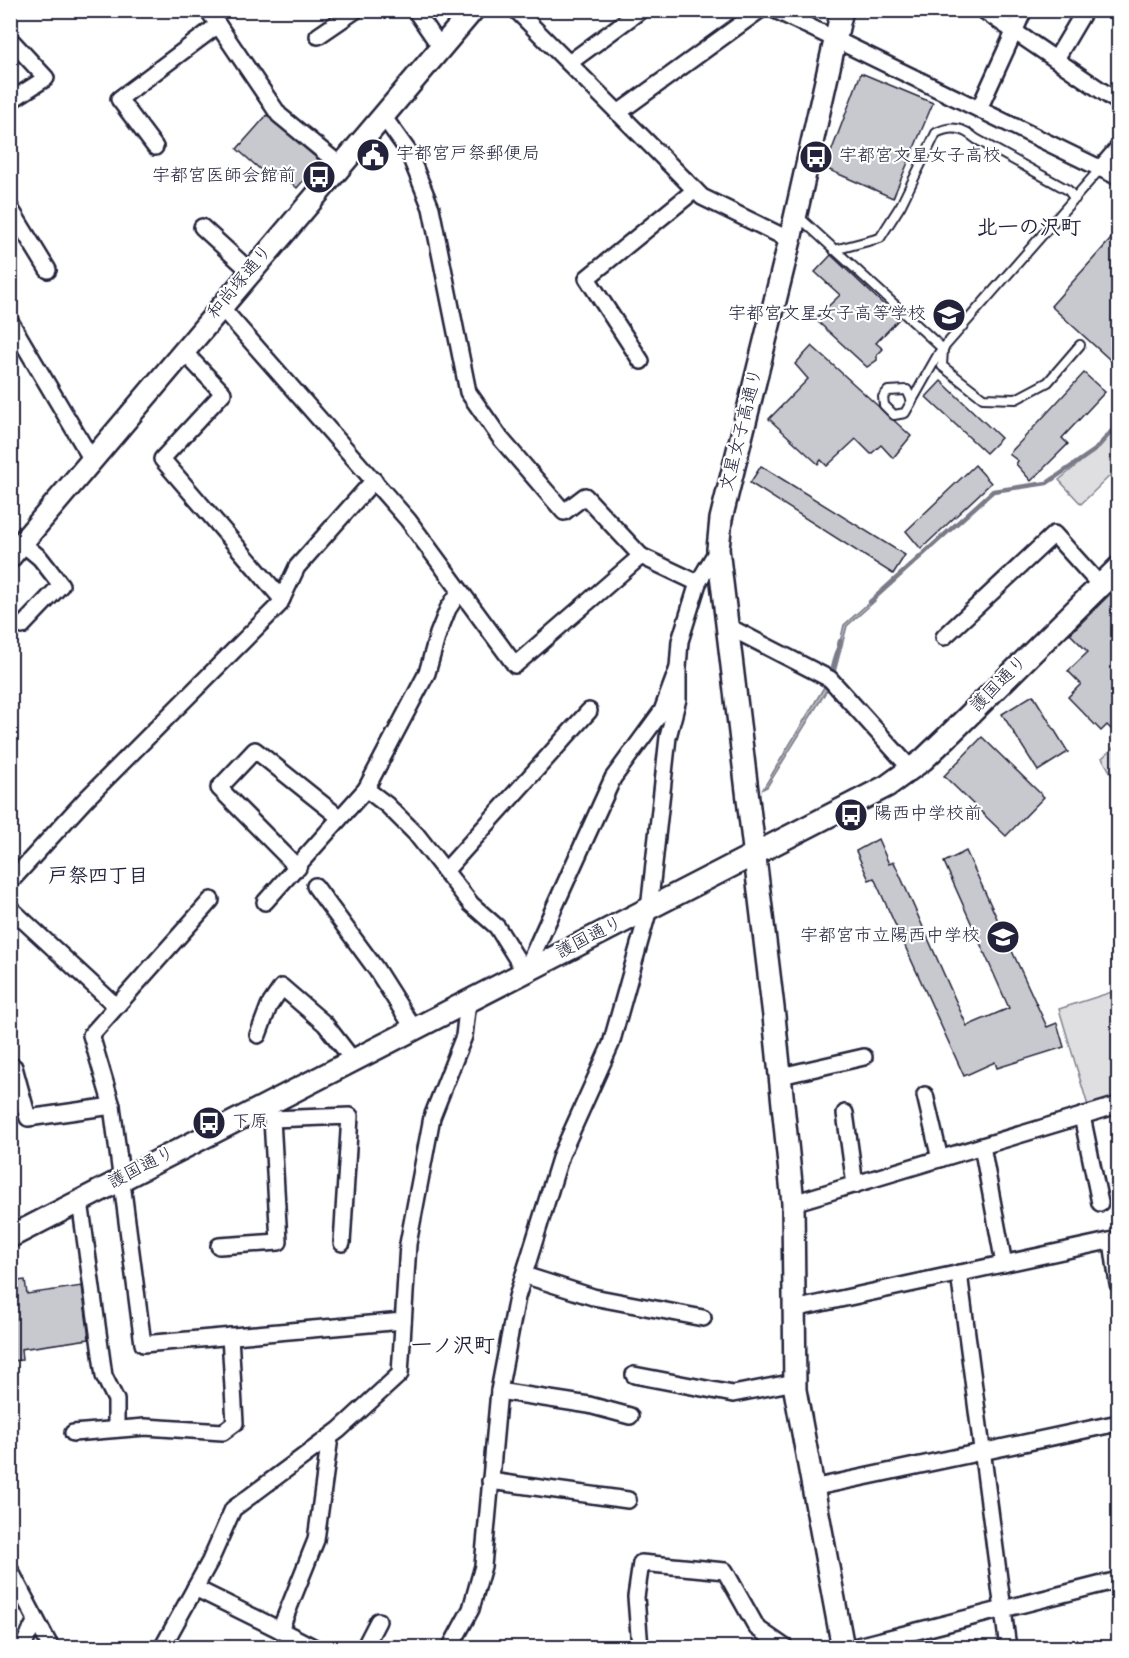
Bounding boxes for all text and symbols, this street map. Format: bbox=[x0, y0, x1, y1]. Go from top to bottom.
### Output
public building icon: 宇都宮戸祭郵便局 bbox=[355, 137, 391, 173]
bus stop icon: 宇都宮文星女子高校 bbox=[798, 139, 834, 175]
place label: 宇都宮戸祭郵便局 bbox=[396, 144, 540, 166]
place label: 宇都宮文星女子高校 bbox=[839, 146, 1001, 168]
bus stop icon: 宇都宮医師会館前 bbox=[301, 159, 337, 195]
place label: 宇都宮医師会館前 bbox=[152, 166, 296, 188]
district label: 北一の沢町 bbox=[977, 217, 1082, 243]
street label: 和尚塚通り bbox=[203, 241, 278, 324]
school or university icon: 宇都宮文星女子高等学校 bbox=[931, 297, 967, 333]
place label: 宇都宮文星女子高等学校 bbox=[728, 304, 926, 326]
street label: 文星女子高通り bbox=[717, 366, 768, 494]
street label: 護国通り bbox=[966, 651, 1033, 718]
bus stop icon: 陽西中学校前 bbox=[833, 797, 869, 833]
place label: 陽西中学校前 bbox=[874, 804, 982, 826]
district label: 戸祭四丁目 bbox=[48, 865, 148, 890]
street label: 護国通り bbox=[553, 912, 627, 965]
school or university icon: 宇都宮市立陽西中学校 bbox=[985, 919, 1021, 955]
place label: 宇都宮市立陽西中学校 bbox=[800, 926, 980, 948]
bus stop icon: 下原 bbox=[191, 1105, 227, 1141]
place label: 下原 bbox=[232, 1113, 268, 1134]
street label: 護国通り bbox=[105, 1142, 179, 1195]
district label: 一ノ沢町 bbox=[411, 1336, 495, 1361]

